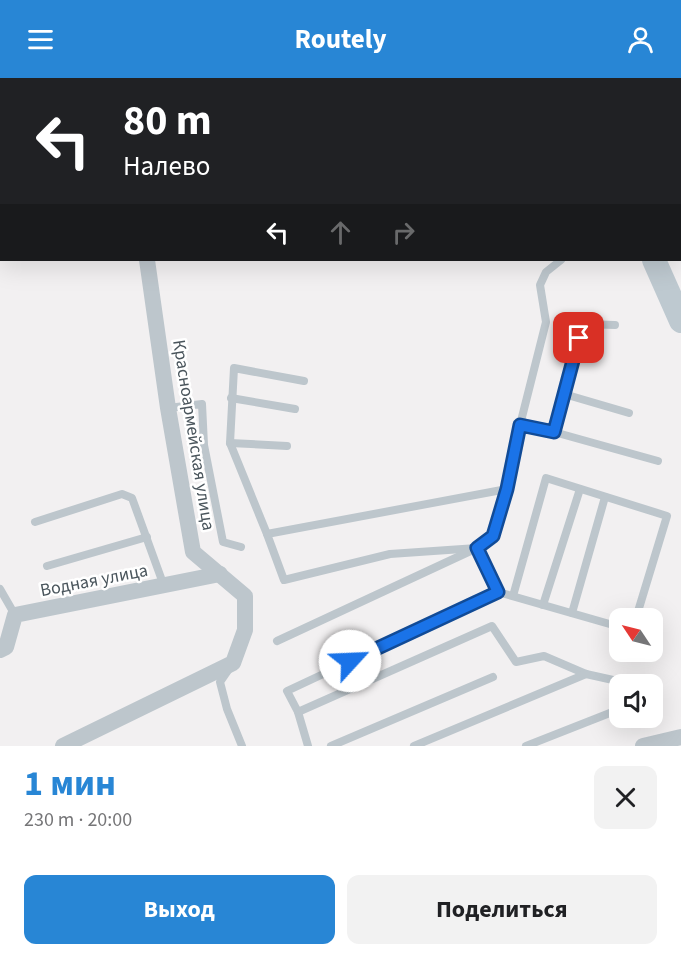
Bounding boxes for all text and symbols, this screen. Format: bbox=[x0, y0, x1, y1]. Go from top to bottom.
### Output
text: Routely bbox=[294, 20, 387, 59]
icon: menu bbox=[24, 23, 57, 56]
icon: person bbox=[624, 23, 657, 56]
text: 80 m bbox=[123, 91, 212, 151]
icon: left bbox=[24, 102, 102, 180]
text: Налево bbox=[123, 147, 210, 186]
icon: left bbox=[261, 216, 294, 249]
icon: ahead bbox=[324, 216, 357, 249]
icon: right bbox=[387, 216, 420, 249]
pin bbox=[553, 312, 604, 363]
icon: arrive bbox=[562, 321, 595, 354]
street label: Красноармейская улица bbox=[166, 338, 221, 532]
street label: Водная улица bbox=[38, 558, 150, 603]
north arrow bbox=[609, 608, 663, 662]
map controls bbox=[609, 608, 663, 728]
position arrow bbox=[318, 629, 382, 693]
button: sound bbox=[609, 674, 663, 728]
text: 1 мин bbox=[24, 758, 116, 809]
button: close bbox=[594, 766, 657, 829]
text: 230 m · 20:00 bbox=[24, 806, 132, 834]
button: Выход bbox=[24, 875, 335, 944]
button: Поделиться bbox=[347, 875, 657, 944]

